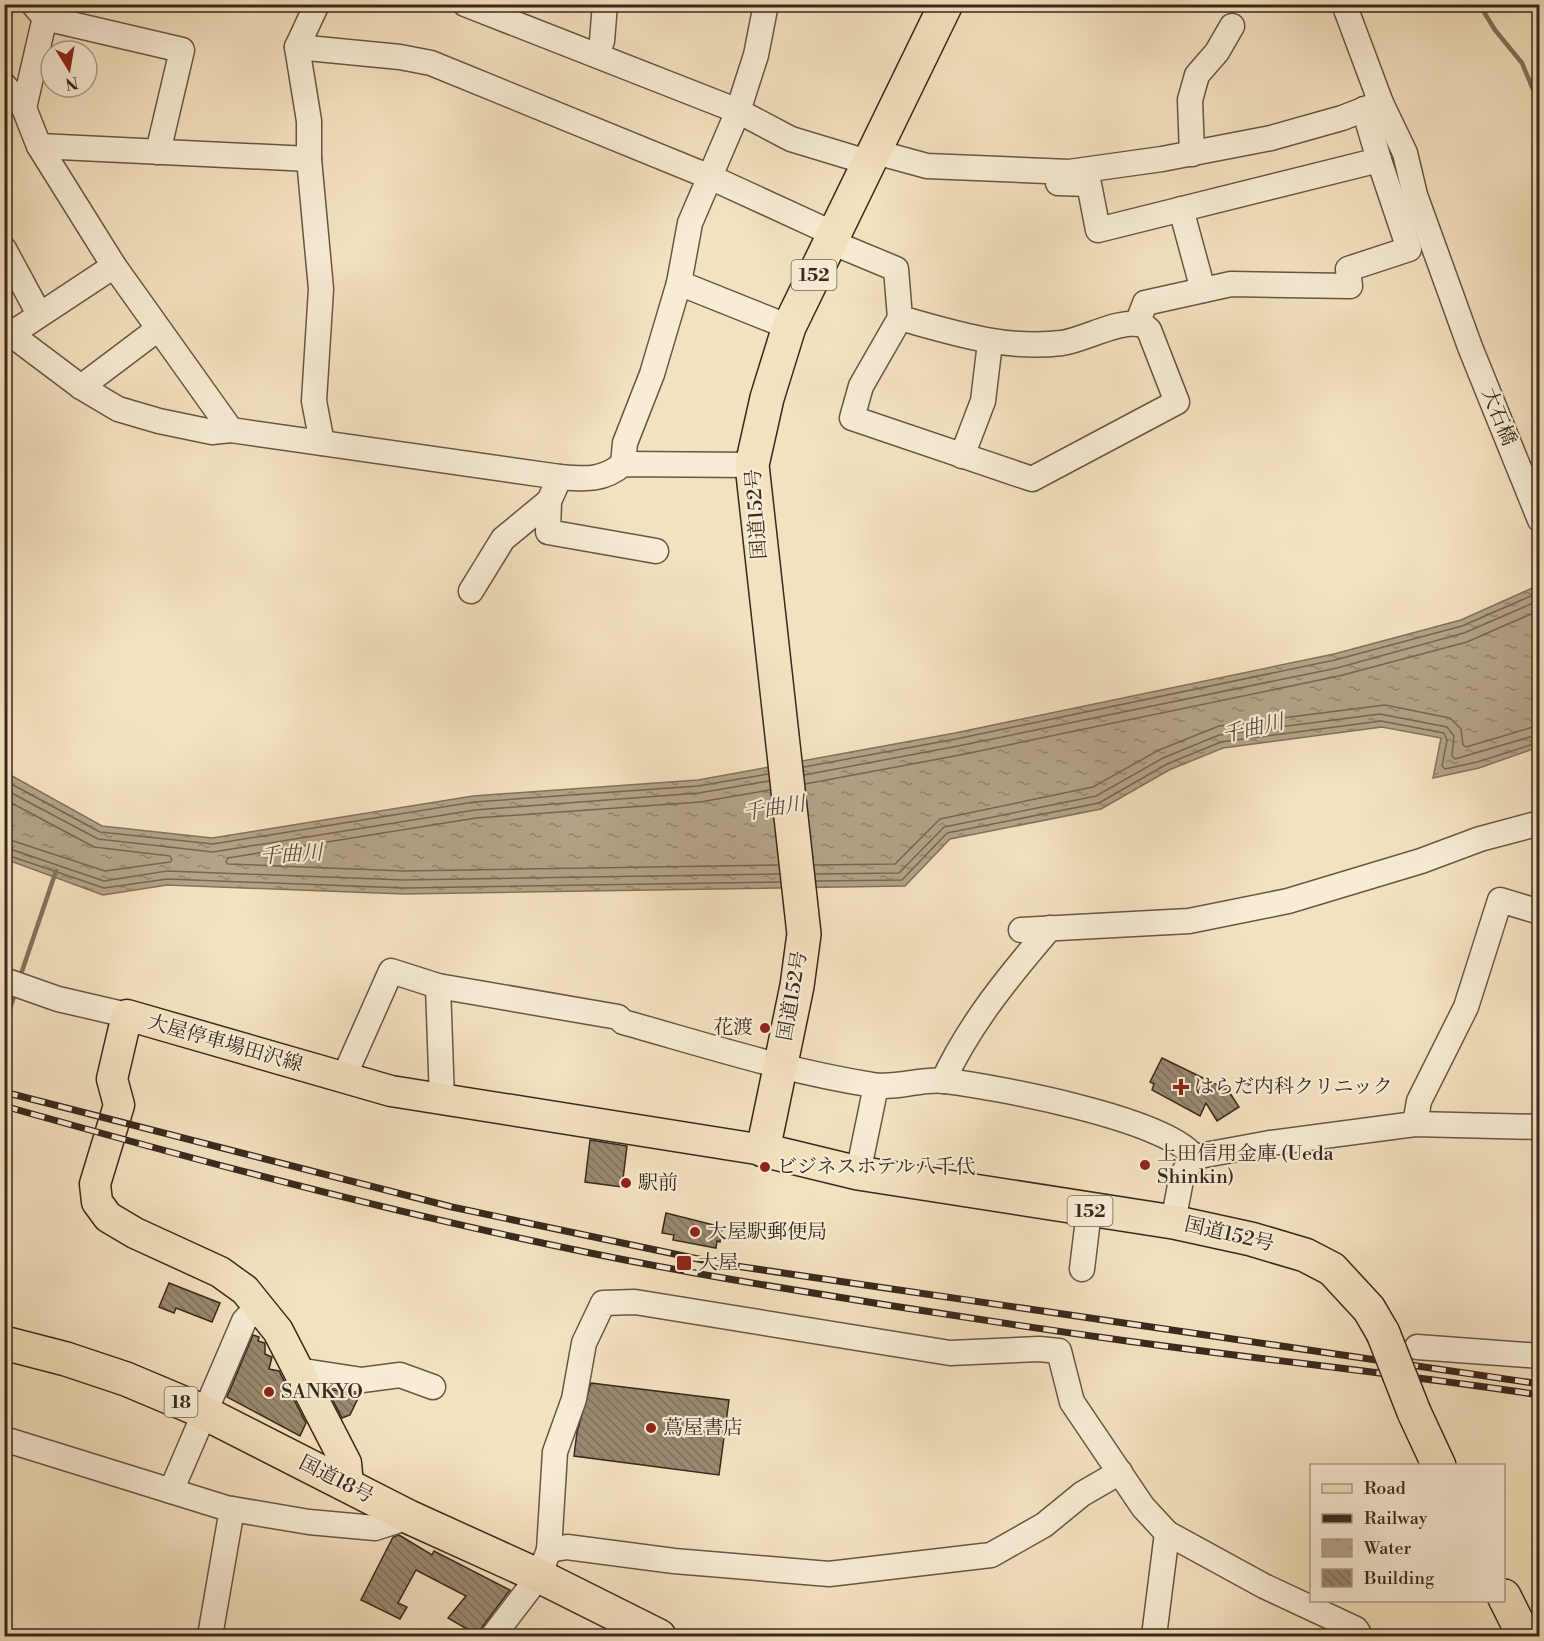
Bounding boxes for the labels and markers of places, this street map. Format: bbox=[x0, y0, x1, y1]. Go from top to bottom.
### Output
place label: 花渡 bbox=[713, 1016, 753, 1041]
marker: 花渡 bbox=[758, 1021, 772, 1035]
place label: はらだ内科クリニック bbox=[1194, 1075, 1393, 1100]
marker: はらだ内科クリニック bbox=[1172, 1078, 1190, 1096]
place label: 上田信用金庫 (Ueda Shinkin) bbox=[1157, 1142, 1334, 1190]
place label: ビジネスホテル八千代 bbox=[777, 1155, 975, 1180]
marker: 上田信用金庫 (Ueda Shinkin) bbox=[1138, 1158, 1152, 1172]
marker: ビジネスホテル八千代 bbox=[758, 1160, 772, 1174]
place label: 駅前 bbox=[638, 1171, 678, 1196]
marker: 駅前 bbox=[619, 1176, 633, 1190]
place label: 大屋駅郵便局 bbox=[707, 1220, 827, 1245]
marker: 大屋駅郵便局 bbox=[688, 1225, 702, 1239]
place label: 大屋 bbox=[698, 1251, 738, 1276]
marker: 大屋 bbox=[675, 1254, 693, 1272]
place label: SANKYO bbox=[281, 1380, 363, 1405]
marker: SANKYO bbox=[262, 1385, 276, 1399]
place label: 蔦屋書店 bbox=[663, 1416, 743, 1441]
marker: 蔦屋書店 bbox=[644, 1421, 658, 1435]

